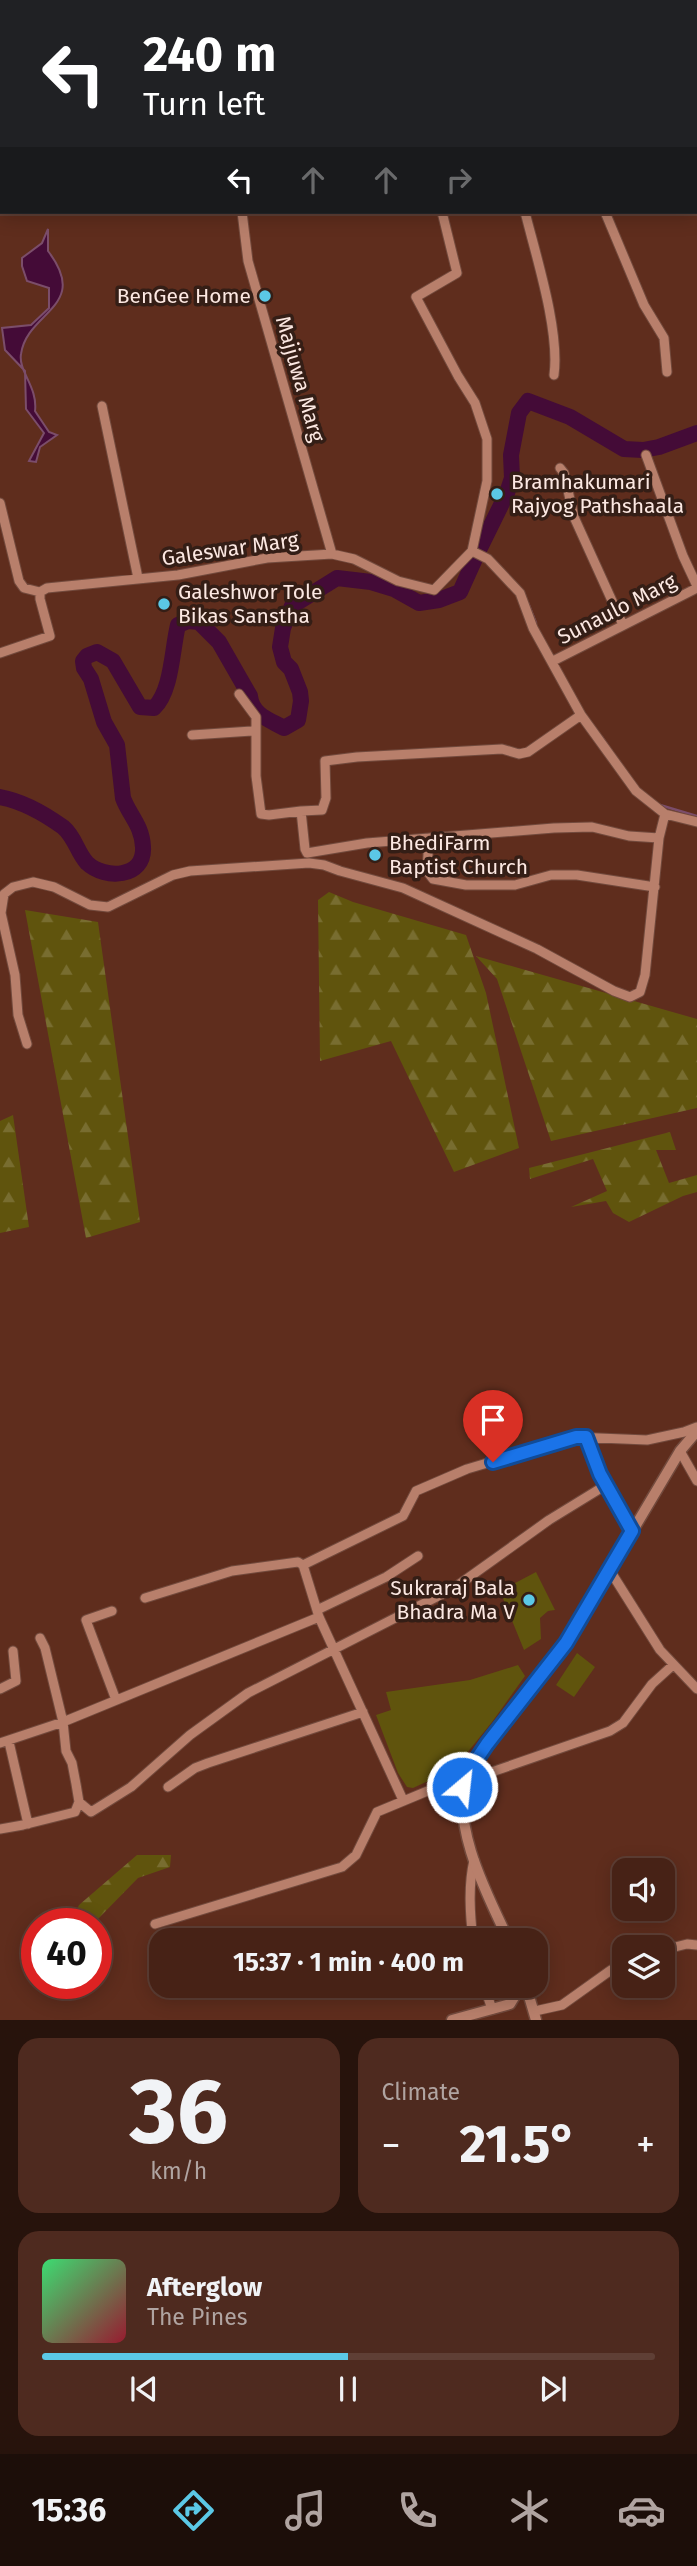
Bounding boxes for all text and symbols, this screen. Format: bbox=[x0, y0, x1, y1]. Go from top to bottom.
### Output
text: 240 m bbox=[143, 25, 276, 84]
icon: left bbox=[28, 28, 119, 119]
text: Turn left bbox=[143, 85, 265, 123]
icon: left bbox=[221, 161, 259, 199]
icon: ahead bbox=[294, 161, 332, 199]
icon: ahead bbox=[367, 161, 405, 199]
icon: right bbox=[440, 161, 478, 199]
place label: BenGee Home bbox=[117, 283, 251, 309]
marker: BenGee Home bbox=[257, 288, 273, 304]
street label: Majjuwa Marg bbox=[270, 313, 330, 445]
place label: Bramhakumari Rajyog Pathshaala bbox=[511, 469, 684, 519]
marker: Bramhakumari Rajyog Pathshaala bbox=[489, 486, 505, 502]
street label: Galeswar Marg bbox=[160, 527, 300, 571]
street label: Sunaulo Marg bbox=[553, 568, 681, 650]
place label: Galeshwor Tole Bikas Sanstha bbox=[178, 579, 323, 629]
marker: Galeshwor Tole Bikas Sanstha bbox=[156, 596, 172, 612]
place label: BhediFarm Baptist Church bbox=[389, 830, 528, 880]
marker: BhediFarm Baptist Church bbox=[367, 847, 383, 863]
pin bbox=[463, 1390, 523, 1462]
icon: arrive bbox=[474, 1401, 512, 1439]
place label: Sukraraj Bala Bhadra Ma V bbox=[390, 1575, 515, 1625]
marker: Sukraraj Bala Bhadra Ma V bbox=[521, 1592, 537, 1608]
position arrow bbox=[425, 1750, 499, 1824]
map controls bbox=[612, 1858, 675, 1998]
button: sound bbox=[612, 1858, 675, 1921]
speed limit sign: 40 bbox=[21, 1908, 112, 1999]
button: layers bbox=[612, 1935, 675, 1998]
text: 15:37 · 1 min · 400 m bbox=[233, 1947, 464, 1978]
text: 36 bbox=[129, 2057, 228, 2166]
text: Climate bbox=[382, 2078, 460, 2106]
text: 21.5° bbox=[460, 2113, 577, 2176]
text: − bbox=[382, 2122, 401, 2168]
text: + bbox=[636, 2122, 655, 2168]
text: km/h bbox=[150, 2157, 207, 2185]
text: Afterglow bbox=[147, 2272, 262, 2303]
text: The Pines bbox=[147, 2303, 248, 2331]
icon: previous bbox=[125, 2370, 163, 2408]
icon: pause bbox=[329, 2370, 367, 2408]
icon: next bbox=[534, 2370, 572, 2408]
icon: directions bbox=[169, 2486, 218, 2535]
icon: music bbox=[281, 2486, 330, 2535]
icon: phone bbox=[393, 2486, 442, 2535]
icon: climate bbox=[505, 2486, 554, 2535]
icon: car bbox=[617, 2486, 666, 2535]
text: 15:36 bbox=[31, 2491, 106, 2529]

